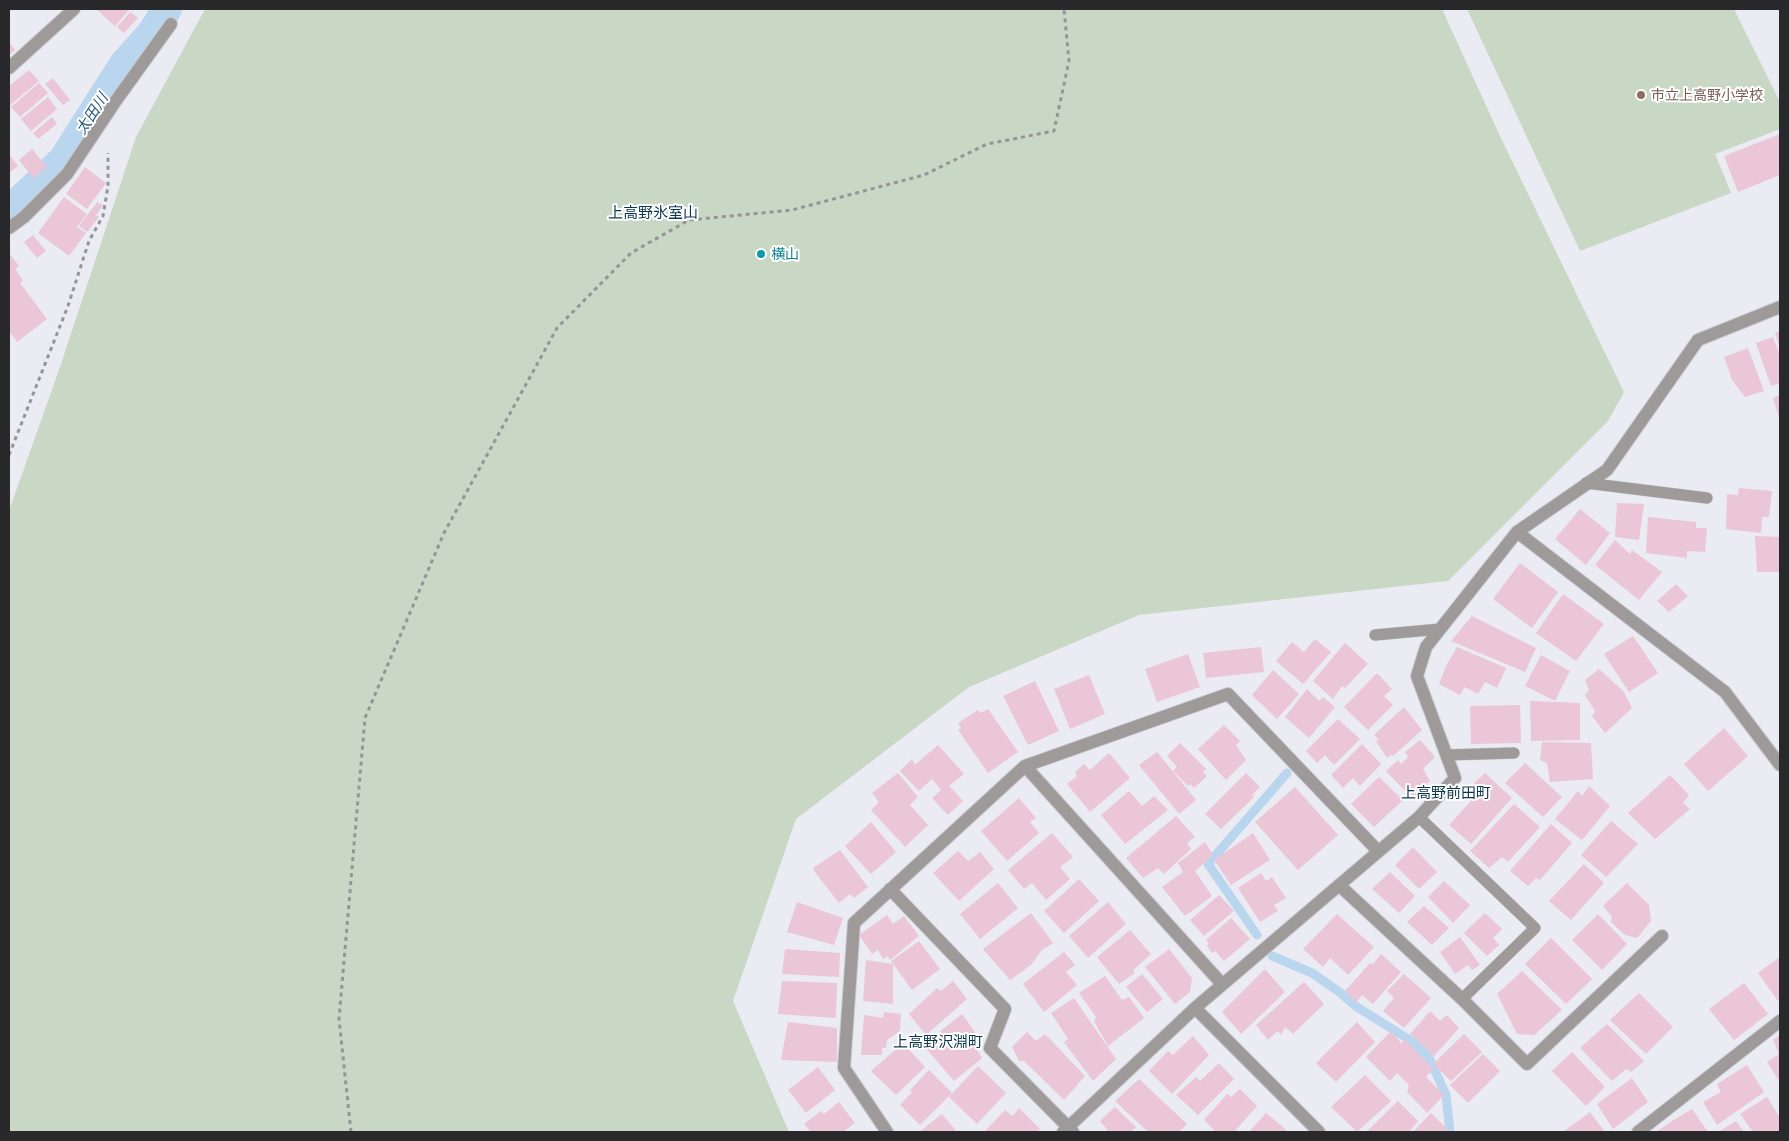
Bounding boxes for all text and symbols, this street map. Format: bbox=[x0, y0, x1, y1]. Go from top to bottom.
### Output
place label: 市立上高野小学校 bbox=[1651, 87, 1763, 103]
marker: 市立上高野小学校 bbox=[1635, 89, 1647, 101]
water label: 太田川 bbox=[72, 90, 112, 138]
district label: 上高野氷室山 bbox=[608, 204, 698, 222]
place label: 横山 bbox=[771, 246, 799, 262]
marker: 横山 bbox=[755, 248, 767, 260]
district label: 上高野前田町 bbox=[1401, 784, 1491, 802]
district label: 上高野沢淵町 bbox=[893, 1033, 983, 1051]

